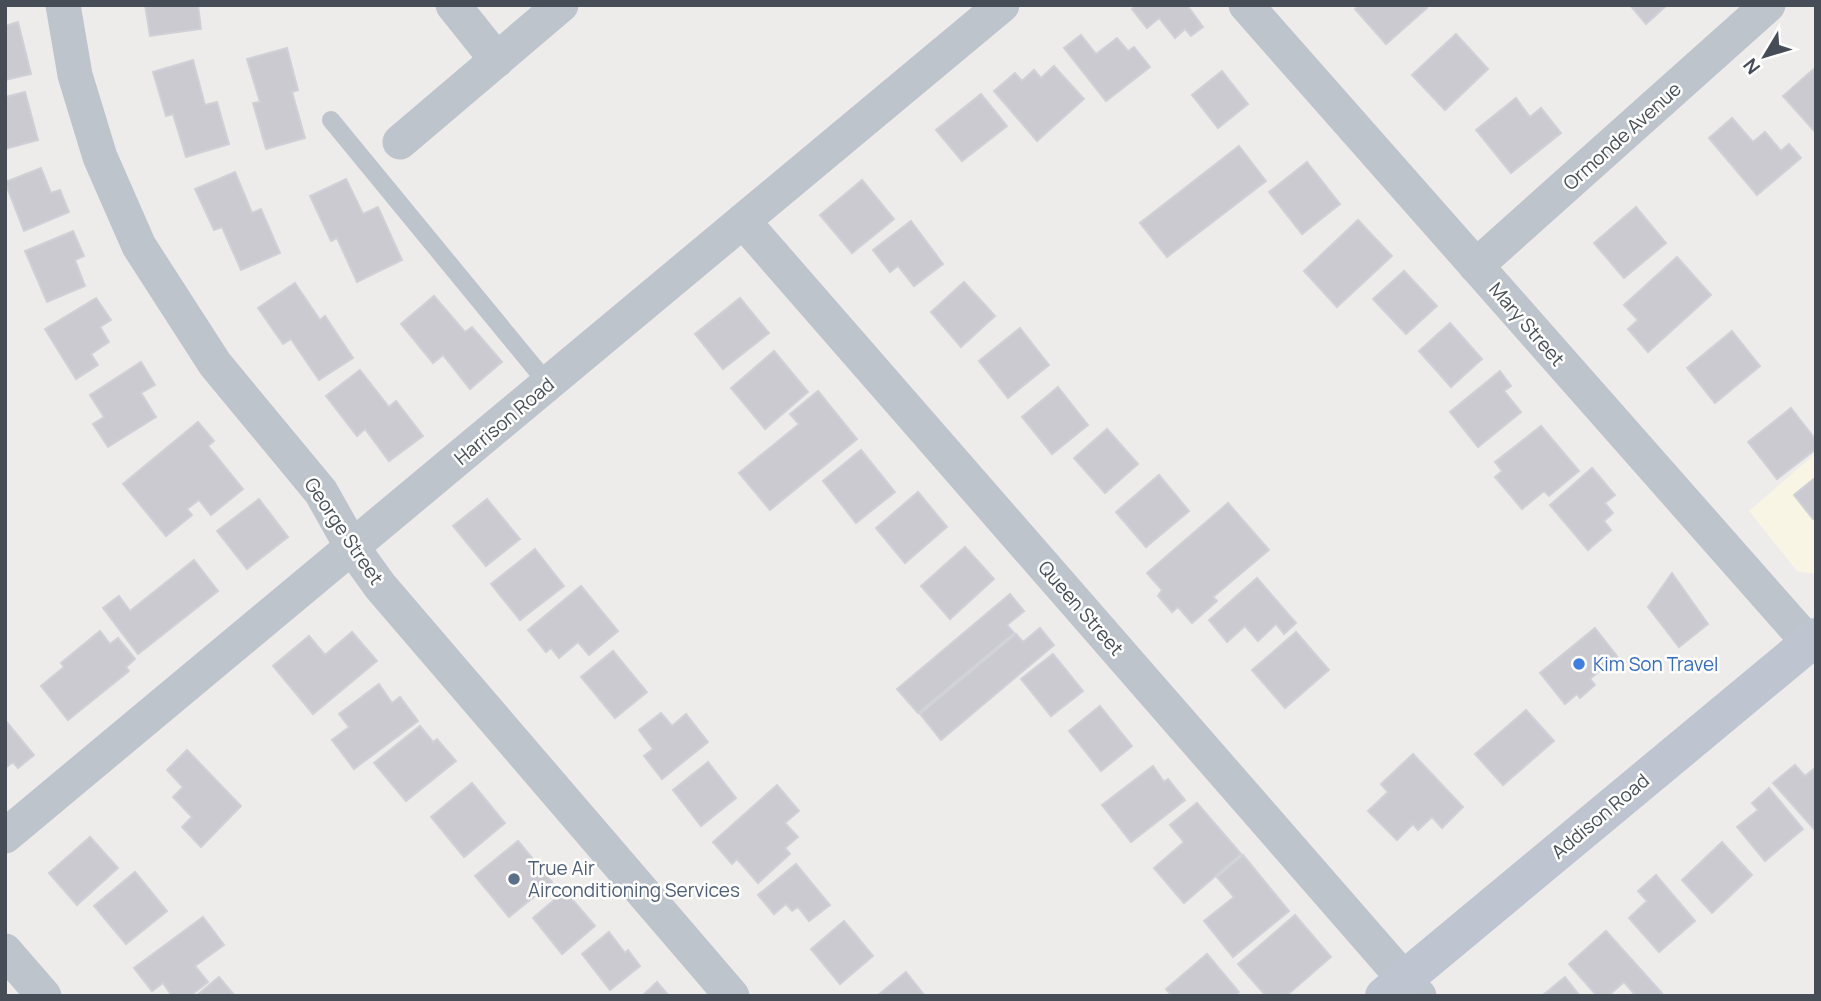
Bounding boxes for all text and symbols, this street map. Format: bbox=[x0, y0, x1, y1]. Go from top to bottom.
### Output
north arrow bbox=[1730, 21, 1800, 91]
text: N bbox=[1737, 53, 1766, 80]
street label: Ormonde Avenue bbox=[1557, 76, 1687, 196]
street label: Mary Street bbox=[1483, 277, 1571, 371]
street label: Harrison Road bbox=[449, 371, 559, 471]
street label: George Street bbox=[299, 472, 389, 590]
street label: Queen Street bbox=[1033, 555, 1129, 661]
place label: Kim Son Travel bbox=[1593, 651, 1719, 677]
marker: Kim Son Travel bbox=[1571, 656, 1587, 672]
street label: Addison Road bbox=[1546, 767, 1654, 865]
place label: True Air Airconditioning Services bbox=[528, 855, 740, 903]
marker: True Air Airconditioning Services bbox=[506, 871, 522, 887]

